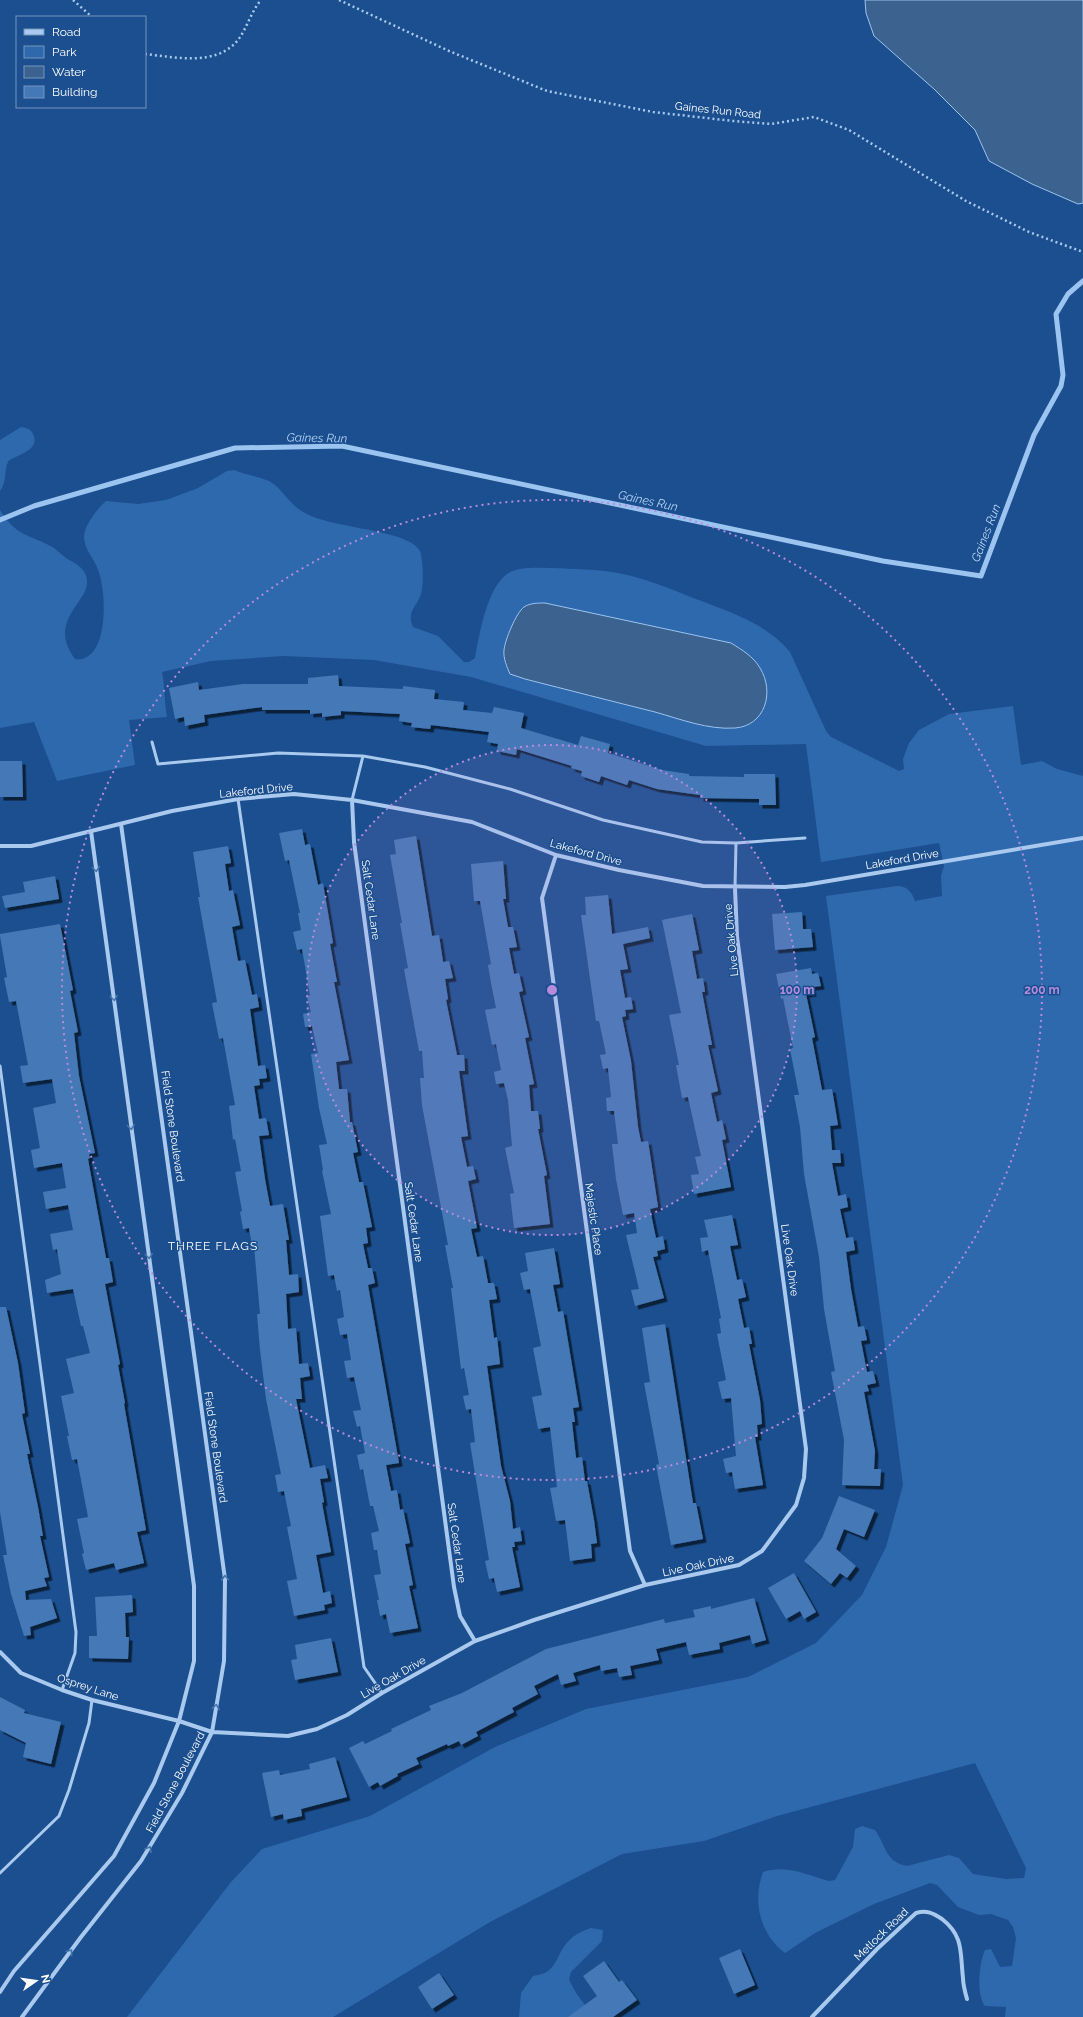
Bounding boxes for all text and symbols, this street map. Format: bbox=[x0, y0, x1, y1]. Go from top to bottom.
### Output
legend bbox=[16, 16, 146, 108]
text: Road bbox=[52, 25, 81, 39]
text: Park bbox=[52, 45, 77, 59]
text: Water bbox=[52, 65, 86, 79]
text: Building bbox=[52, 85, 98, 99]
street label: Gaines Run Road bbox=[674, 100, 762, 121]
water label: Gaines Run bbox=[287, 430, 348, 446]
water label: Gaines Run bbox=[617, 488, 679, 514]
water label: Gaines Run bbox=[969, 502, 1004, 564]
street label: Lakeford Drive bbox=[219, 780, 294, 801]
street label: Lakeford Drive bbox=[548, 837, 624, 868]
street label: Lakeford Drive bbox=[865, 847, 940, 872]
street label: Salt Cedar Lane bbox=[358, 859, 383, 941]
one-way arrow bbox=[91, 866, 100, 873]
street label: Live Oak Drive bbox=[722, 903, 741, 977]
centre of rings bbox=[545, 983, 559, 997]
text: 100 m bbox=[780, 983, 814, 997]
text: 200 m bbox=[1024, 983, 1060, 997]
one-way arrow bbox=[109, 995, 118, 1001]
street label: Field Stone Boulevard bbox=[158, 1070, 187, 1183]
one-way arrow bbox=[126, 1124, 135, 1130]
street label: Salt Cedar Lane bbox=[401, 1181, 426, 1263]
street label: Majestic Place bbox=[582, 1182, 605, 1257]
street label: Live Oak Drive bbox=[778, 1223, 801, 1298]
district label: THREE FLAGS bbox=[168, 1239, 258, 1253]
one-way arrow bbox=[144, 1253, 153, 1259]
street label: Field Stone Boulevard bbox=[201, 1391, 230, 1504]
street label: Salt Cedar Lane bbox=[444, 1502, 469, 1584]
street label: Live Oak Drive bbox=[661, 1551, 736, 1579]
one-way arrow bbox=[220, 1575, 229, 1581]
street label: Live Oak Drive bbox=[358, 1653, 429, 1701]
street label: Osprey Lane bbox=[55, 1671, 121, 1704]
one-way arrow bbox=[212, 1704, 220, 1710]
street label: Field Stone Boulevard bbox=[143, 1729, 208, 1835]
one-way arrow bbox=[144, 1846, 152, 1853]
street label: Metlock Road bbox=[852, 1905, 911, 1963]
one-way arrow bbox=[65, 1949, 72, 1956]
north arrow bbox=[16, 1961, 56, 2001]
text: N bbox=[38, 1973, 53, 1984]

